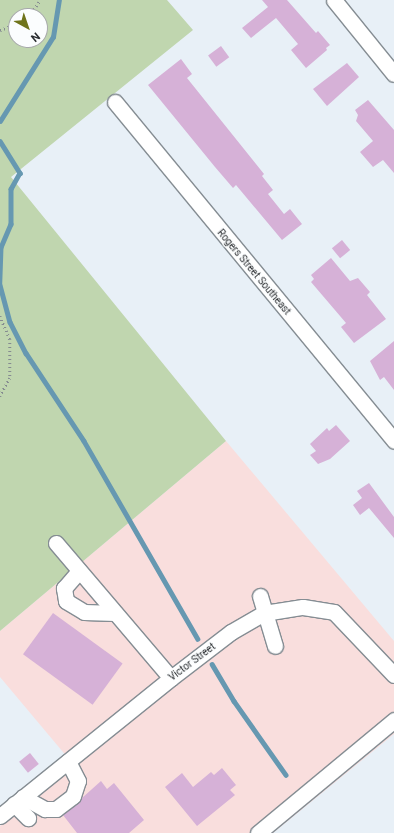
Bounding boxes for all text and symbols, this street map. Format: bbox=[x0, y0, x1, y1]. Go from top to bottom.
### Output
north arrow bbox=[8, 8, 48, 48]
text: N bbox=[28, 29, 43, 44]
street label: Rogers Street Southeast bbox=[215, 227, 293, 317]
street label: Victor Street bbox=[166, 641, 218, 683]

